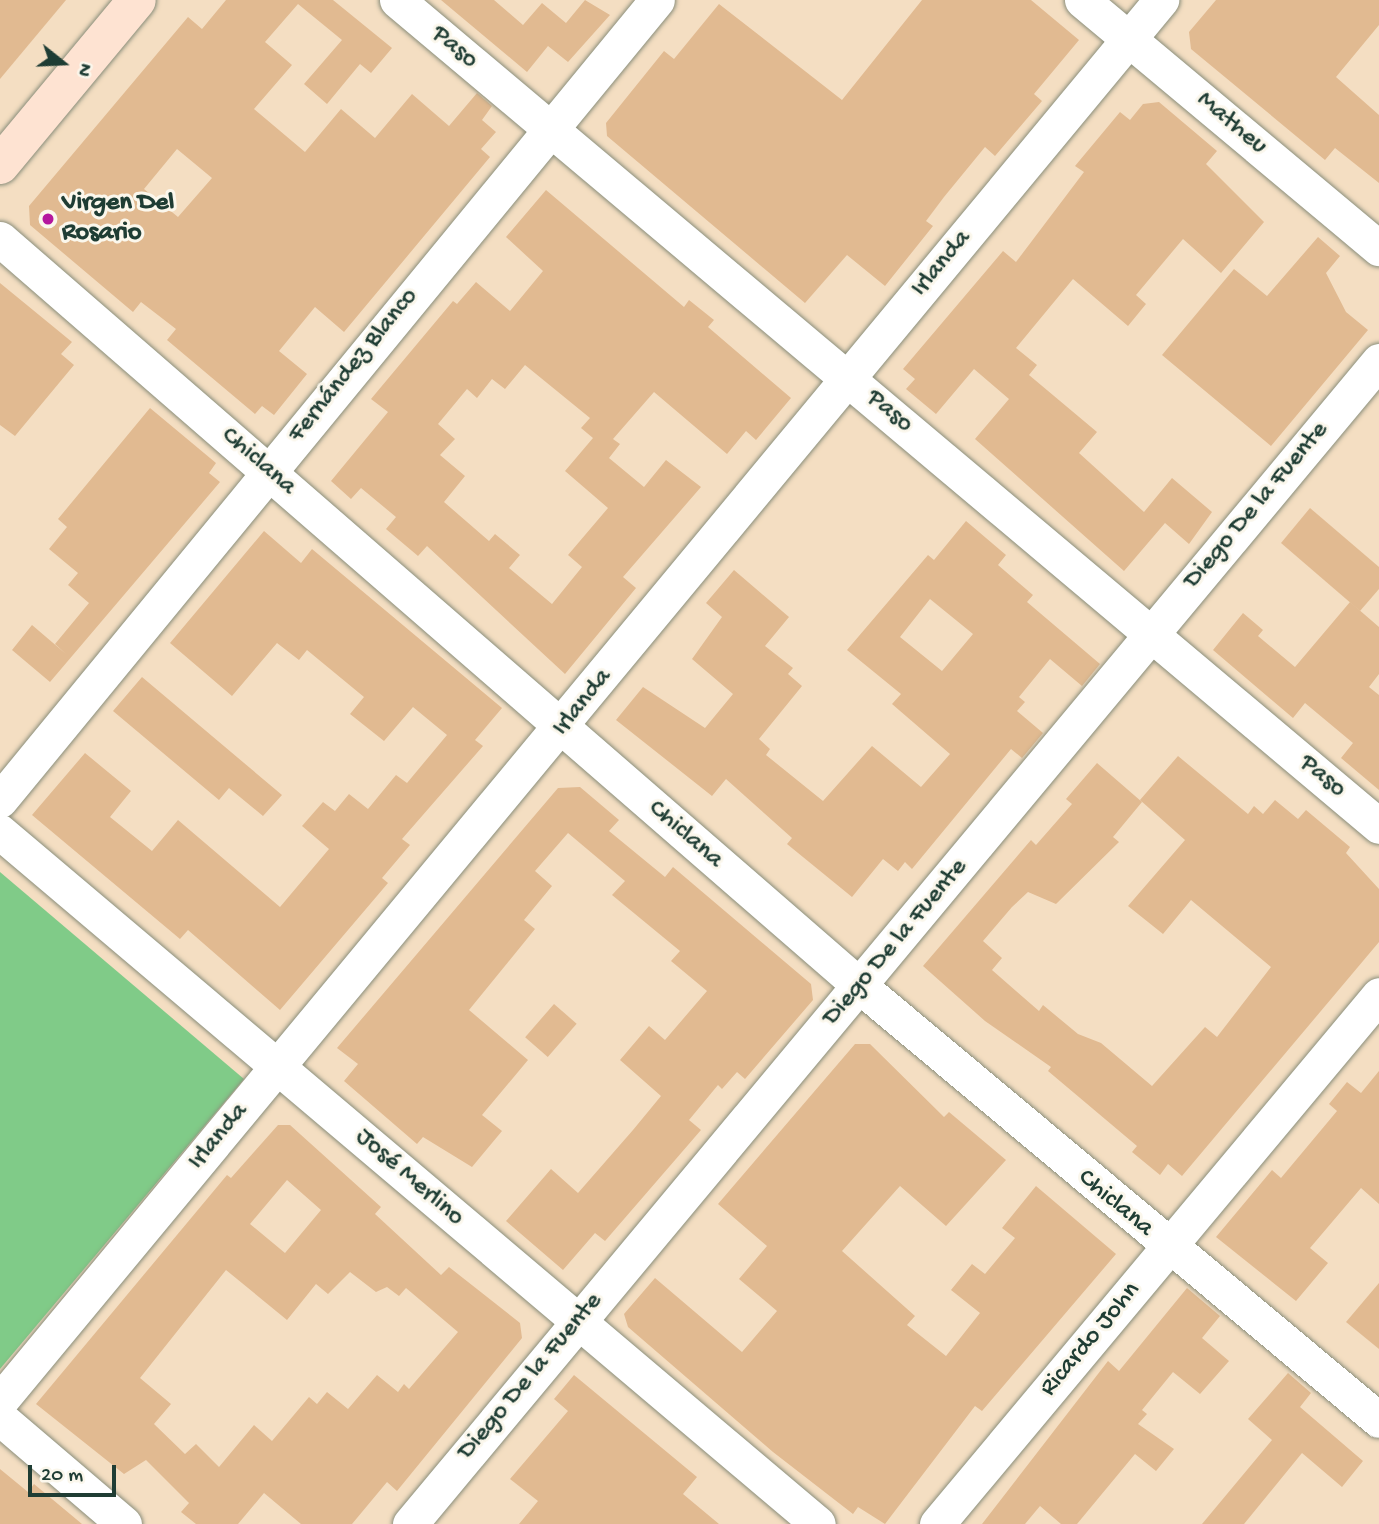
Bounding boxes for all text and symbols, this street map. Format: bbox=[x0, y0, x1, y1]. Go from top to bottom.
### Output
street label: Paso bbox=[424, 19, 484, 77]
north arrow bbox=[28, 28, 98, 98]
text: N bbox=[71, 60, 96, 79]
street label: Matheu bbox=[1189, 85, 1273, 163]
place label: Virgen Del Rosario bbox=[62, 188, 174, 249]
marker: Virgen Del Rosario bbox=[40, 211, 56, 227]
street label: Irlanda bbox=[905, 224, 979, 304]
street label: Fernández Blanco bbox=[282, 283, 426, 449]
street label: Paso bbox=[859, 383, 919, 441]
street label: Diego De la Fuente bbox=[1178, 416, 1336, 596]
street label: Chiclana bbox=[214, 421, 302, 503]
street label: Irlanda bbox=[546, 663, 620, 743]
street label: Paso bbox=[1292, 748, 1352, 806]
street label: Chiclana bbox=[641, 794, 729, 876]
street label: Diego De la Fuente bbox=[817, 853, 975, 1033]
street label: Irlanda bbox=[182, 1097, 256, 1177]
street label: José Merlino bbox=[348, 1122, 470, 1234]
street label: Chiclana bbox=[1071, 1163, 1159, 1245]
street label: Ricardo John bbox=[1034, 1276, 1148, 1404]
street label: Diego De la Fuente bbox=[452, 1287, 610, 1467]
scale bar bbox=[32, 1450, 119, 1494]
text: 20 m bbox=[41, 1464, 83, 1489]

